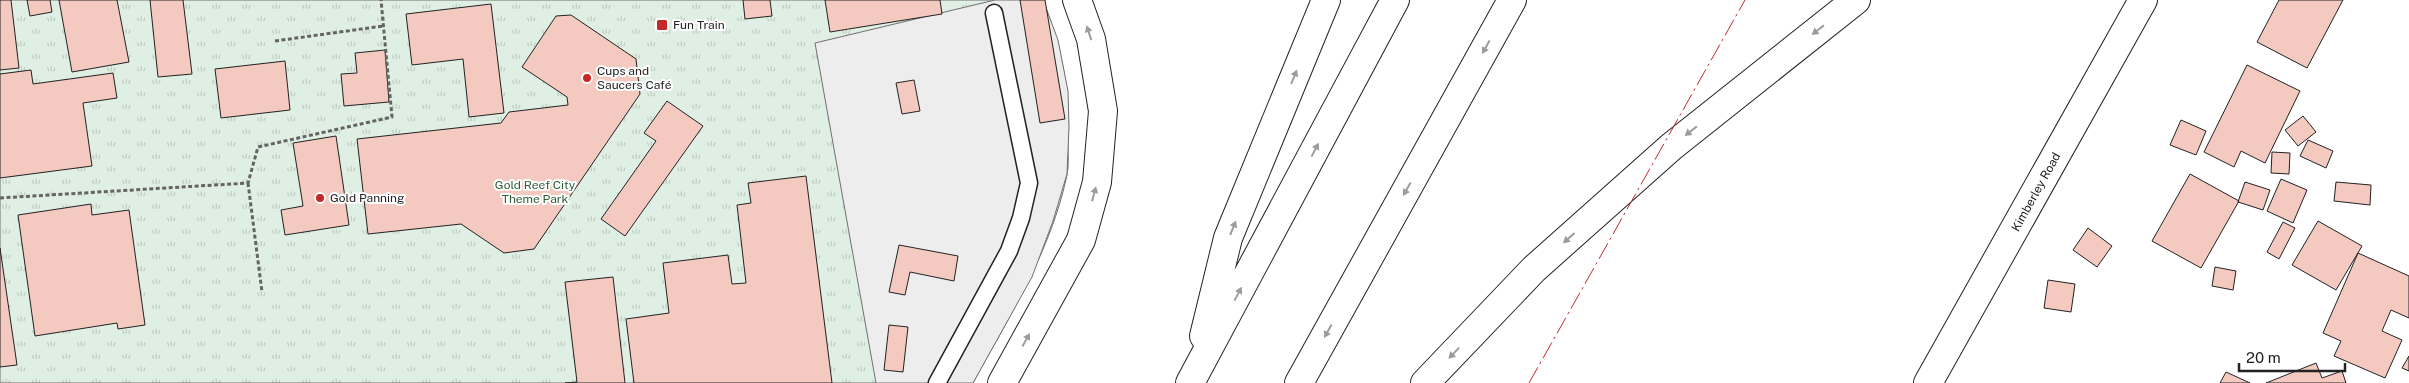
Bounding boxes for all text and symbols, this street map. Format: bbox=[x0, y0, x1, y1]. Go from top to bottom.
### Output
marker: Fun Train bbox=[655, 18, 669, 32]
place label: Fun Train bbox=[673, 18, 725, 32]
one-way arrow bbox=[1812, 25, 1825, 36]
one-way arrow bbox=[1084, 26, 1092, 41]
one-way arrow bbox=[1482, 40, 1490, 55]
place label: Cups and Saucers Café bbox=[597, 64, 672, 92]
one-way arrow bbox=[1291, 70, 1299, 84]
marker: Cups and Saucers Café bbox=[581, 72, 593, 84]
one-way arrow bbox=[1685, 126, 1698, 137]
one-way arrow bbox=[1311, 143, 1319, 158]
street label: Kimberley Road bbox=[2009, 150, 2063, 234]
park label: Gold Reef City Theme Park bbox=[495, 178, 576, 206]
one-way arrow bbox=[1403, 182, 1411, 197]
one-way arrow bbox=[1090, 186, 1098, 201]
place label: Gold Panning bbox=[330, 191, 404, 205]
marker: Gold Panning bbox=[314, 192, 326, 204]
one-way arrow bbox=[1229, 221, 1237, 235]
one-way arrow bbox=[1563, 232, 1575, 244]
one-way arrow bbox=[1234, 287, 1242, 301]
one-way arrow bbox=[1324, 324, 1332, 339]
one-way arrow bbox=[1021, 334, 1030, 347]
scale bar bbox=[2239, 340, 2345, 372]
one-way arrow bbox=[1448, 347, 1460, 359]
text: 20 m bbox=[2246, 349, 2281, 366]

